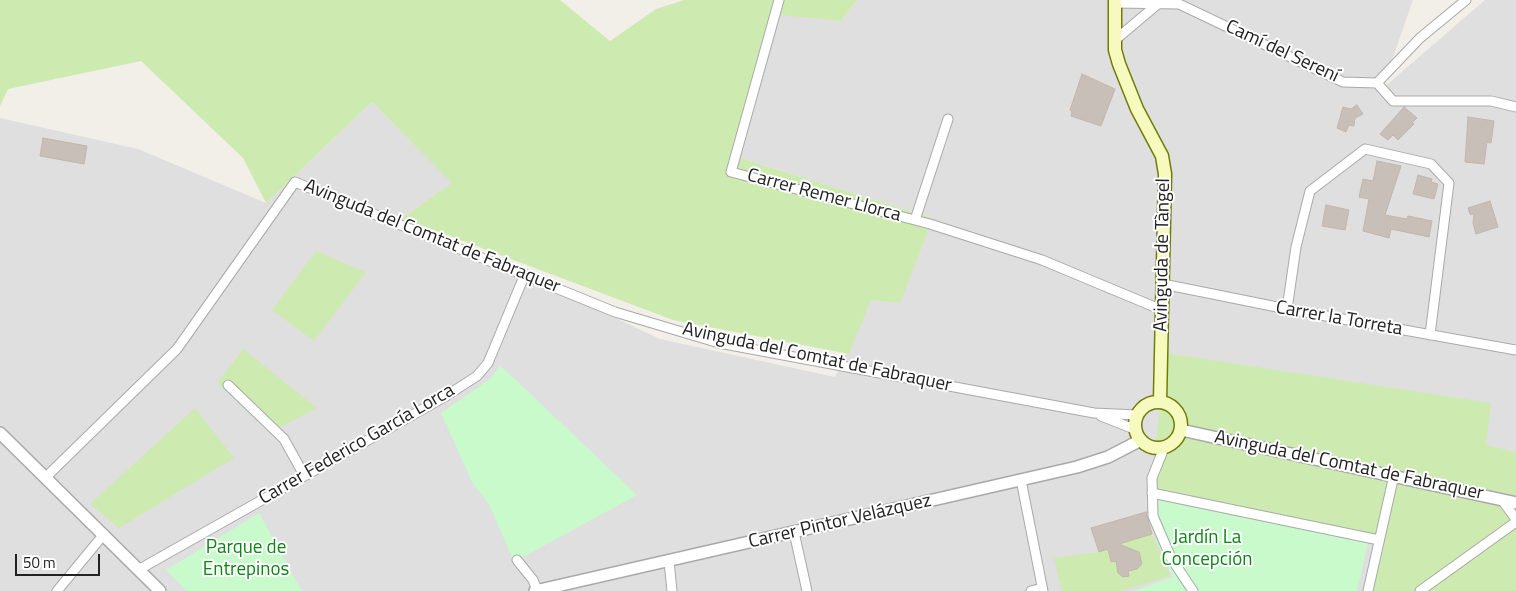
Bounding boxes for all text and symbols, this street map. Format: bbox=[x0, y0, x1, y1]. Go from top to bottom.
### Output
street label: Camí del Serení bbox=[1222, 16, 1342, 88]
street label: Carrer Remer Llorca bbox=[745, 165, 903, 227]
street label: Avinguda del Comtat de Fabraquer bbox=[301, 175, 563, 299]
street label: Avinguda de Tàngel bbox=[1150, 178, 1176, 332]
street label: Carrer la Torreta bbox=[1274, 297, 1404, 341]
street label: Avinguda del Comtat de Fabraquer bbox=[680, 318, 954, 398]
street label: Carrer Federico García Lorca bbox=[255, 380, 459, 510]
street label: Avinguda del Comtat de Fabraquer bbox=[1212, 426, 1486, 506]
street label: Carrer Pintor Velázquez bbox=[746, 490, 934, 554]
park label: Jardín La Concepción bbox=[1162, 527, 1252, 571]
park label: Parque de Entrepinos bbox=[203, 537, 289, 581]
scale bar bbox=[18, 544, 102, 576]
text: 50 m bbox=[23, 551, 56, 574]

